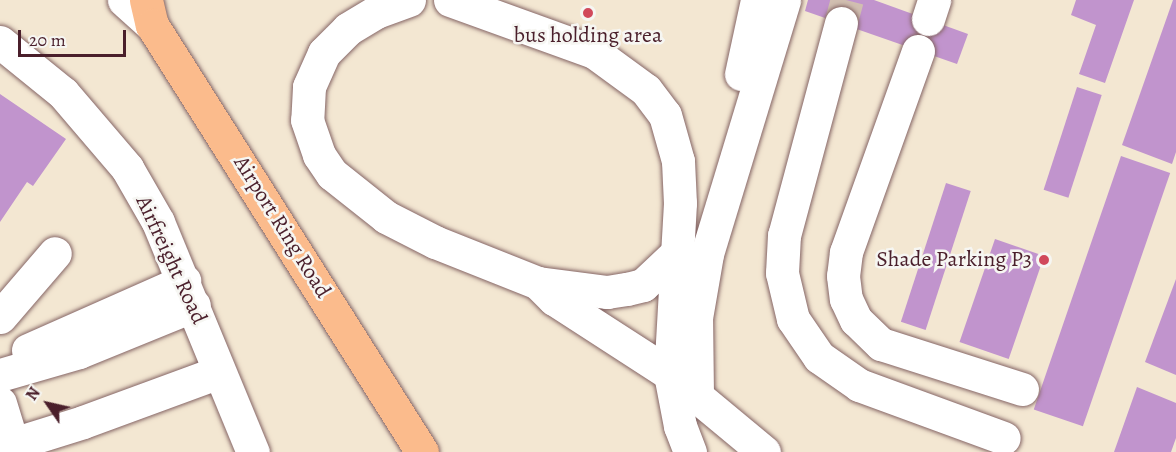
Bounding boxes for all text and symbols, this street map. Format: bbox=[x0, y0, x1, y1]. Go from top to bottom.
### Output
marker: bus holding area bbox=[581, 6, 595, 20]
scale bar bbox=[21, 18, 129, 56]
place label: bus holding area bbox=[514, 23, 662, 49]
text: 20 m bbox=[29, 28, 66, 52]
street label: Airport Ring Road bbox=[228, 151, 336, 303]
street label: Airfreight Road bbox=[130, 192, 212, 328]
place label: Shade Parking P3 bbox=[876, 247, 1032, 273]
marker: Shade Parking P3 bbox=[1037, 253, 1051, 267]
north arrow bbox=[18, 374, 78, 434]
text: N bbox=[21, 383, 45, 405]

